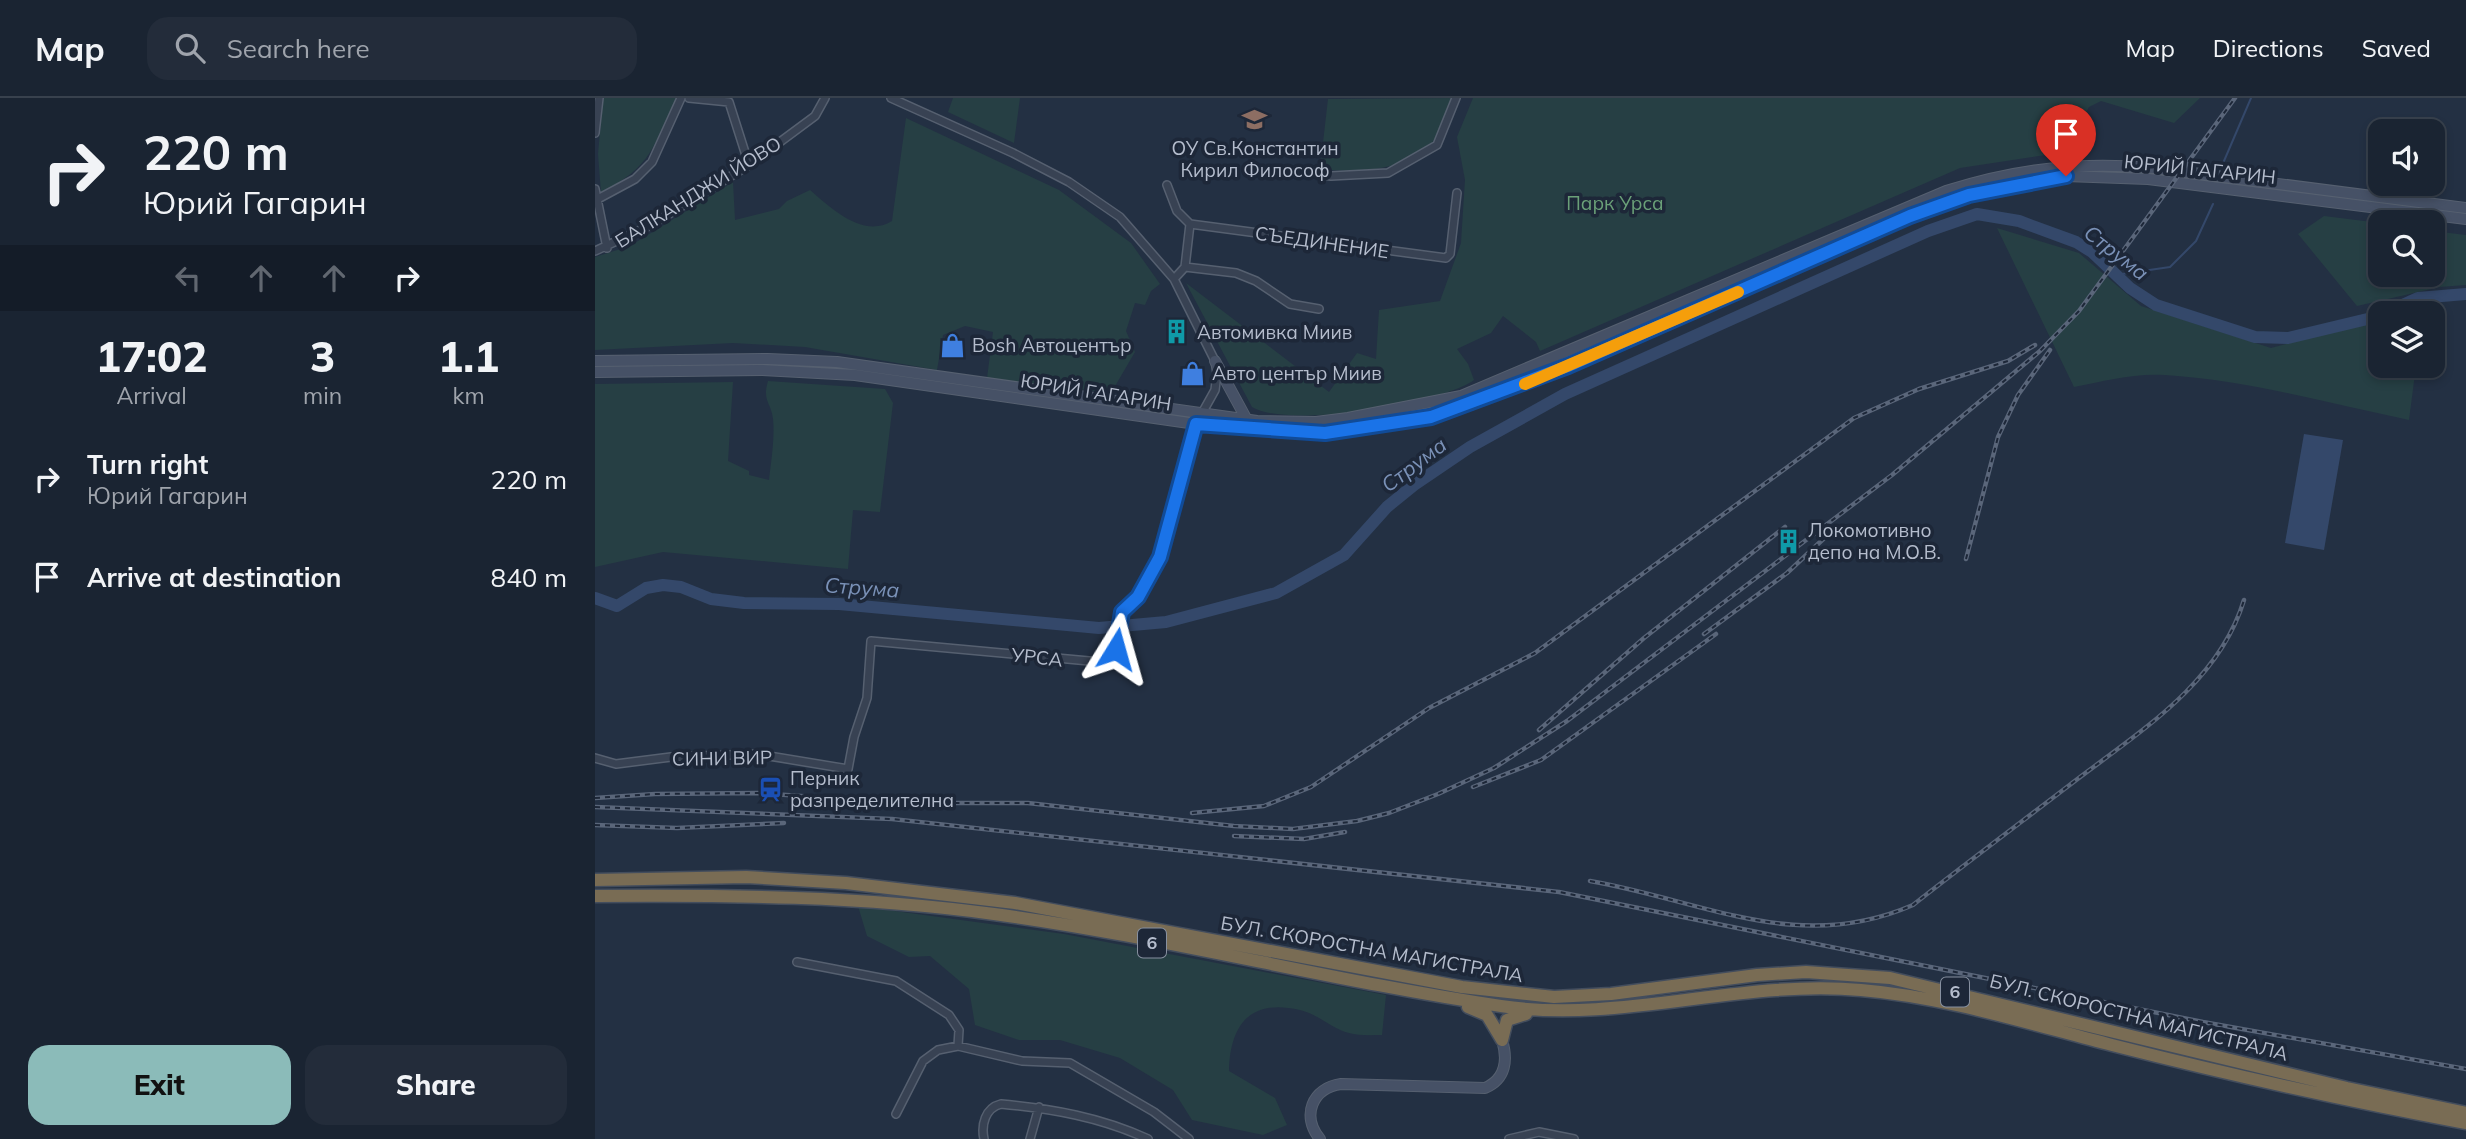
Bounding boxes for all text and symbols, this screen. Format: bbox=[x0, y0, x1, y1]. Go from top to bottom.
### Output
search box bbox=[147, 17, 637, 80]
text: Map bbox=[35, 28, 105, 69]
icon: search bbox=[171, 29, 209, 67]
text: Search here bbox=[227, 32, 370, 65]
text: Map bbox=[2125, 33, 2175, 63]
text: Directions bbox=[2213, 33, 2324, 63]
text: Saved bbox=[2362, 33, 2431, 63]
pin bbox=[2036, 104, 2096, 176]
school or university icon: ОУ Св.Константин Кирил Философ bbox=[1241, 106, 1269, 134]
icon: arrive bbox=[2047, 115, 2085, 153]
map controls bbox=[2368, 119, 2445, 378]
button: sound bbox=[2368, 119, 2445, 196]
text: 220 m bbox=[143, 121, 289, 182]
icon: right bbox=[28, 126, 119, 217]
street label: БАЛКАНДЖИ ЙОВО bbox=[610, 131, 786, 253]
place label: ОУ Св.Константин Кирил Философ bbox=[1171, 136, 1339, 182]
street label: ЮРИЙ ГАГАРИН bbox=[2123, 149, 2277, 189]
text: Юрий Гагарин bbox=[143, 182, 367, 222]
park label: Парк Урса bbox=[1566, 191, 1664, 215]
button: search bbox=[2368, 210, 2445, 287]
water label: Струма bbox=[2079, 219, 2154, 286]
street label: СЪЕДИНЕНИЕ bbox=[1254, 221, 1390, 263]
icon: left bbox=[169, 259, 207, 297]
icon: ahead bbox=[242, 259, 280, 297]
icon: ahead bbox=[315, 259, 353, 297]
icon: right bbox=[388, 259, 426, 297]
button: layers bbox=[2368, 301, 2445, 378]
building icon: Автомивка Миив bbox=[1163, 318, 1191, 346]
place label: Автомивка Миив bbox=[1197, 320, 1352, 344]
text: 17:02 bbox=[96, 330, 207, 383]
text: 3 bbox=[310, 330, 335, 383]
text: 1.1 bbox=[438, 330, 499, 383]
shop icon: Bosh Автоцентър bbox=[938, 331, 966, 359]
place label: Bosh Автоцентър bbox=[972, 333, 1132, 357]
shop icon: Авто център Миив bbox=[1178, 359, 1206, 387]
place label: Авто център Миив bbox=[1212, 361, 1382, 385]
street label: ЮРИЙ ГАГАРИН bbox=[1019, 368, 1173, 416]
text: Arrival bbox=[116, 381, 187, 410]
text: min bbox=[303, 381, 342, 410]
text: km bbox=[453, 381, 485, 410]
water label: Струма bbox=[1376, 431, 1451, 497]
text: Turn right bbox=[87, 448, 208, 481]
icon: right bbox=[28, 460, 66, 498]
text: 220 m bbox=[491, 463, 567, 496]
text: Юрий Гагарин bbox=[87, 481, 248, 510]
place label: Локомотивно депо на М.О.В. bbox=[1808, 518, 1941, 564]
building icon: Локомотивно депо на М.О.В. bbox=[1774, 527, 1802, 555]
icon: arrive bbox=[28, 558, 66, 596]
text: Arrive at destination bbox=[87, 561, 342, 594]
text: 840 m bbox=[491, 561, 567, 594]
water label: Струма bbox=[824, 571, 901, 603]
position arrow bbox=[1079, 612, 1153, 686]
street label: УРСА bbox=[1009, 642, 1064, 672]
street label: СИНИ ВИР bbox=[672, 745, 772, 771]
place label: Перник разпределителна bbox=[790, 766, 954, 812]
station icon: Перник разпределителна bbox=[756, 775, 784, 803]
street label: БУЛ. СКОРОСТНА МАГИСТРАЛА bbox=[1219, 911, 1525, 987]
road number: 6 bbox=[1138, 928, 1166, 958]
street label: БУЛ. СКОРОСТНА МАГИСТРАЛА bbox=[1987, 968, 2291, 1066]
road number: 6 bbox=[1941, 978, 1969, 1006]
button: Exit bbox=[28, 1045, 291, 1125]
button: Share bbox=[305, 1045, 567, 1125]

